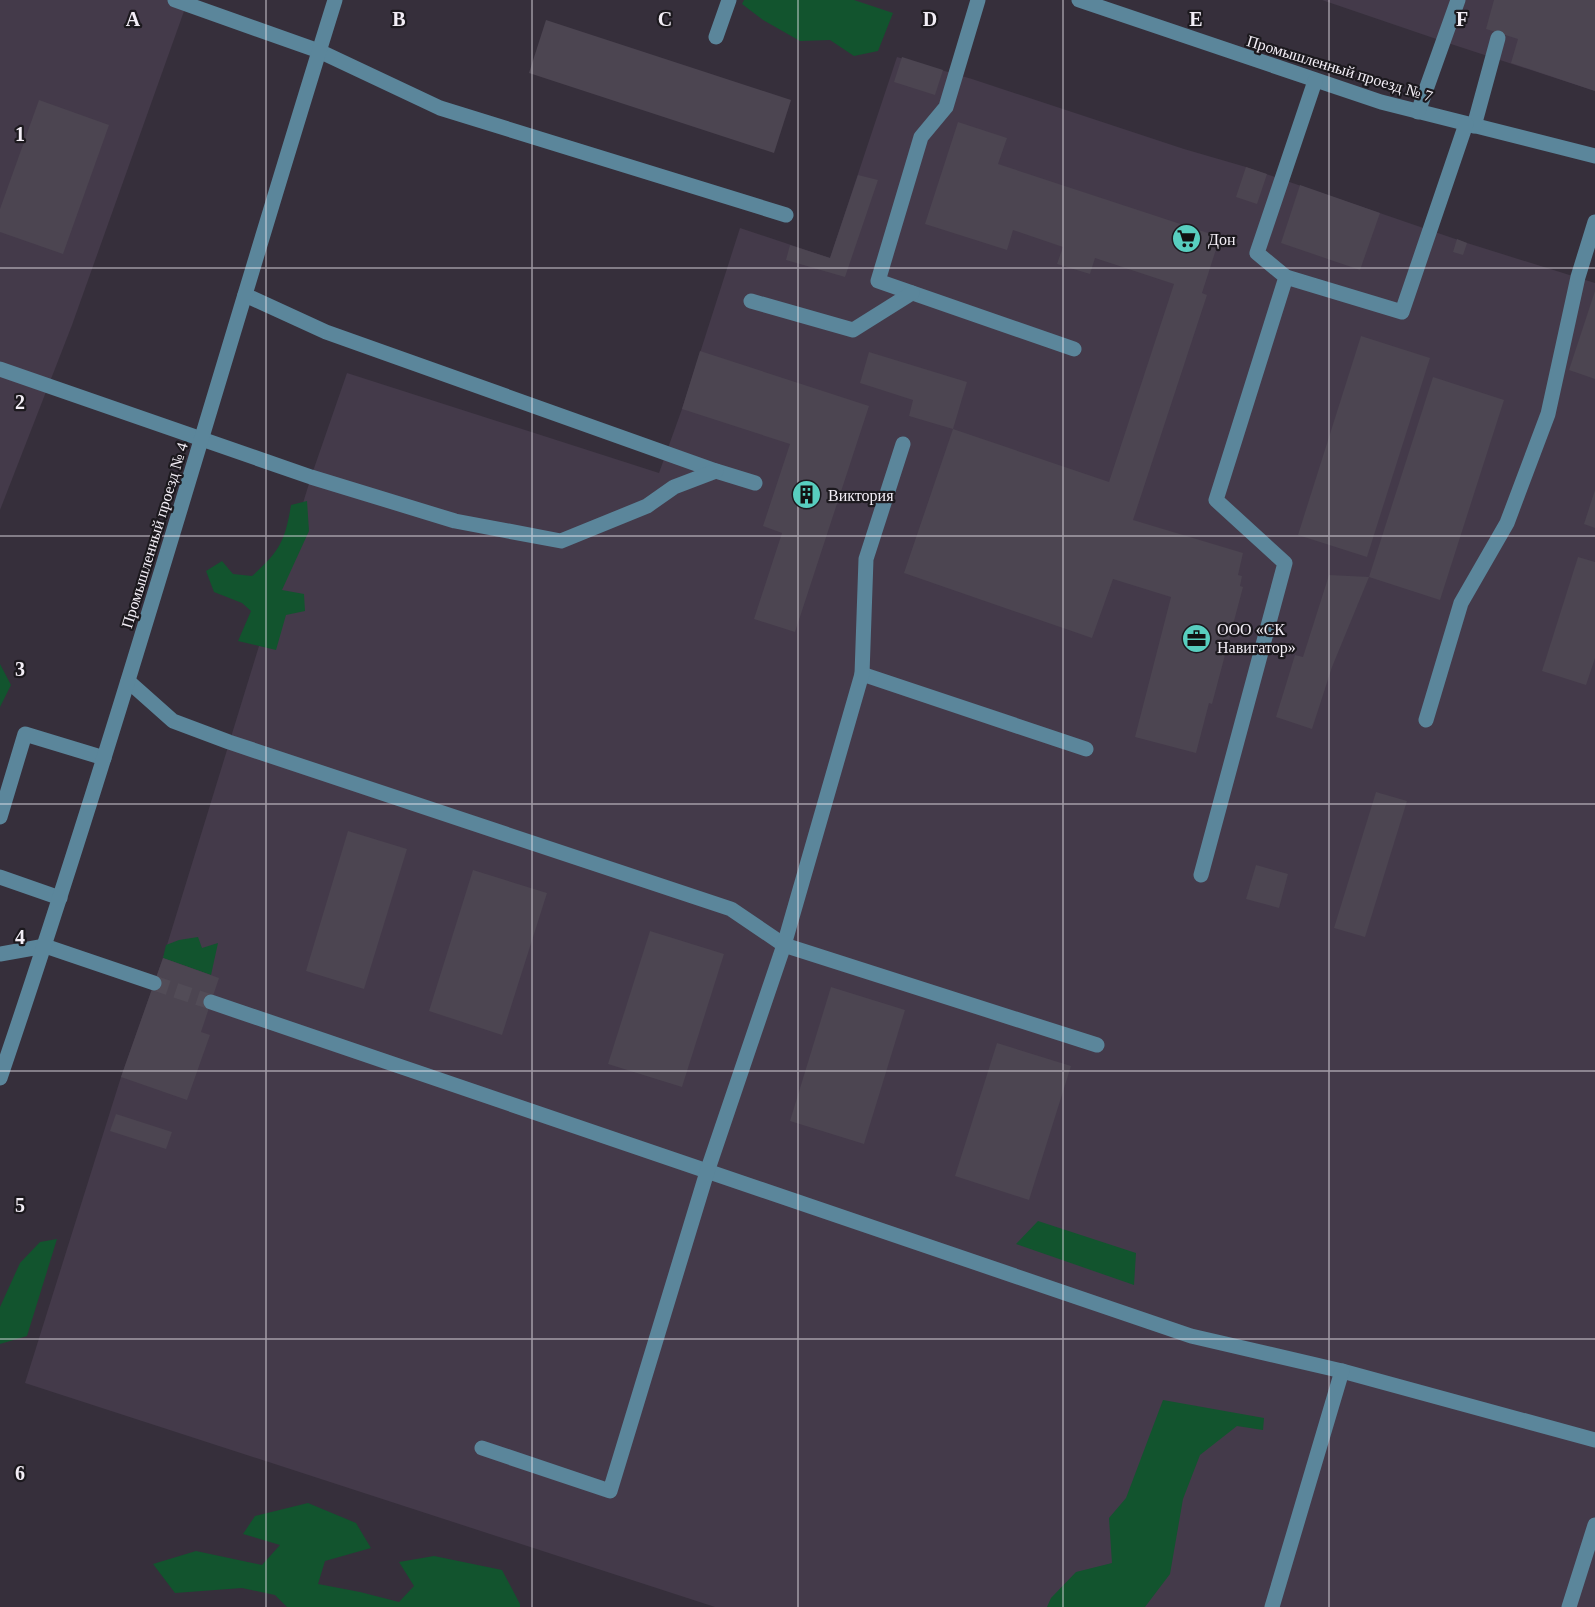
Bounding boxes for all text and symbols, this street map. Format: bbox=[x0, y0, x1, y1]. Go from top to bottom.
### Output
text: A bbox=[126, 8, 141, 30]
text: B bbox=[392, 8, 406, 30]
text: C bbox=[658, 8, 672, 30]
text: D bbox=[923, 8, 937, 30]
text: E bbox=[1189, 8, 1203, 30]
text: F bbox=[1456, 8, 1468, 30]
street label: Промышленный проезд № 7 bbox=[1245, 32, 1435, 106]
text: 1 bbox=[15, 123, 25, 145]
supermarket icon: Дон bbox=[1171, 223, 1203, 255]
place label: Дон bbox=[1208, 231, 1236, 249]
text: 2 bbox=[15, 391, 25, 413]
street label: Промышленный проезд № 4 bbox=[118, 440, 192, 630]
building icon: Виктория bbox=[791, 479, 823, 511]
place label: Виктория bbox=[828, 487, 894, 505]
place label: ООО «СК Навигатор» bbox=[1217, 621, 1296, 657]
office icon: ООО «СК Навигатор» bbox=[1180, 622, 1212, 654]
text: 3 bbox=[15, 658, 25, 680]
text: 4 bbox=[15, 926, 25, 948]
text: 5 bbox=[15, 1194, 25, 1216]
text: 6 bbox=[15, 1462, 25, 1484]

